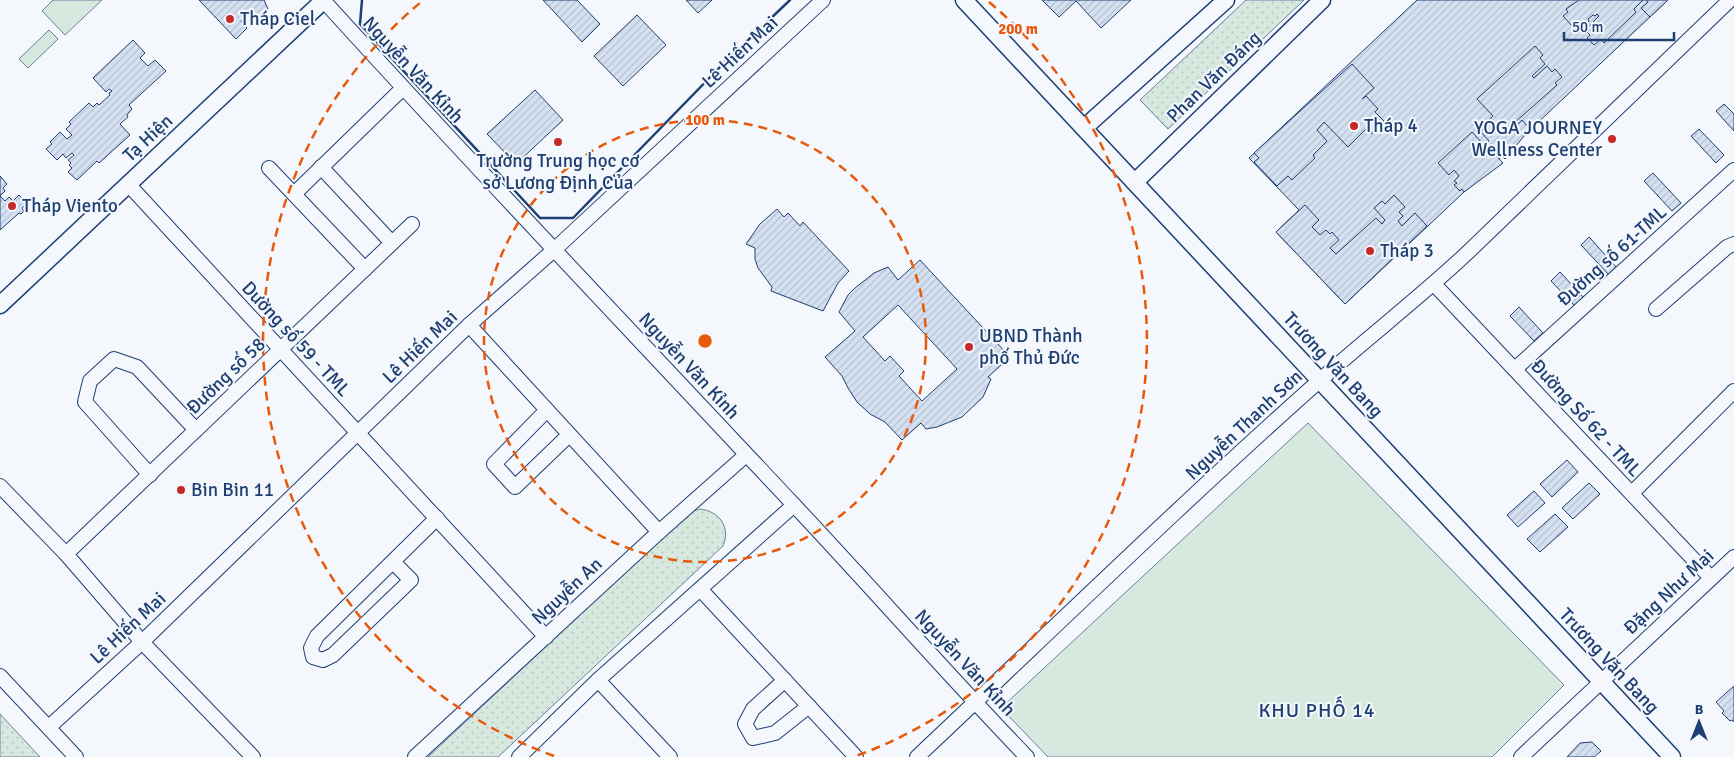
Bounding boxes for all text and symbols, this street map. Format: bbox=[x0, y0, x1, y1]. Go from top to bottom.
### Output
place label: Tháp Ciel bbox=[240, 7, 315, 31]
scale bar bbox=[1564, 10, 1674, 42]
street label: Lê Hiến Mai bbox=[697, 11, 783, 93]
street label: Nguyễn Văn Kỉnh bbox=[357, 12, 469, 128]
marker: Tháp Ciel bbox=[224, 13, 236, 25]
text: 50 m bbox=[1572, 18, 1603, 36]
text: 200 m bbox=[998, 20, 1038, 38]
street label: Phan Văn Đáng bbox=[1162, 26, 1266, 128]
street label: Tạ Hiện bbox=[118, 109, 178, 167]
text: 100 m bbox=[685, 111, 725, 129]
place label: Tháp 4 bbox=[1364, 114, 1418, 138]
place label: YOGA JOURNEY Wellness Center bbox=[1471, 116, 1602, 162]
marker: Tháp 4 bbox=[1348, 120, 1360, 132]
marker: YOGA JOURNEY Wellness Center bbox=[1606, 133, 1618, 145]
marker: Trường Trung học cơ sở Lương Định Của bbox=[552, 136, 564, 148]
place label: Trường Trung học cơ sở Lương Định Của bbox=[477, 149, 640, 195]
place label: Tháp Viento bbox=[22, 194, 118, 218]
marker: Tháp Viento bbox=[6, 200, 18, 212]
street label: Đường số 61-TML bbox=[1552, 200, 1672, 312]
place label: Tháp 3 bbox=[1380, 239, 1434, 263]
marker: Tháp 3 bbox=[1364, 245, 1376, 257]
street label: Dường số 59 - TML bbox=[236, 276, 356, 402]
street label: Lê Hiến Mai bbox=[377, 305, 463, 389]
street label: Trương Văn Bang bbox=[1278, 307, 1388, 423]
street label: Nguyễn Văn Kỉnh bbox=[633, 308, 745, 424]
place label: UBND Thành phố Thủ Đức bbox=[979, 324, 1083, 370]
street label: Đường số 58 bbox=[182, 332, 270, 420]
centre of rings bbox=[696, 332, 714, 350]
marker: UBND Thành phố Thủ Đức bbox=[963, 341, 975, 353]
street label: Đường Số 62 - TML bbox=[1525, 354, 1647, 482]
street label: Nguyễn Thanh Sơn bbox=[1181, 365, 1307, 485]
place label: Bin Bin 11 bbox=[191, 478, 274, 502]
marker: Bin Bin 11 bbox=[175, 484, 187, 496]
street label: Đặng Như Mai bbox=[1619, 544, 1719, 640]
street label: Nguyễn An bbox=[527, 552, 607, 630]
street label: Lê Hiến Mai bbox=[85, 587, 171, 669]
street label: Trương Văn Bang bbox=[1554, 603, 1664, 719]
street label: Nguyễn Văn Kỉnh bbox=[909, 605, 1021, 721]
district label: KHU PHỐ 14 bbox=[1258, 696, 1376, 723]
north arrow bbox=[1674, 697, 1724, 747]
text: B bbox=[1695, 701, 1704, 718]

